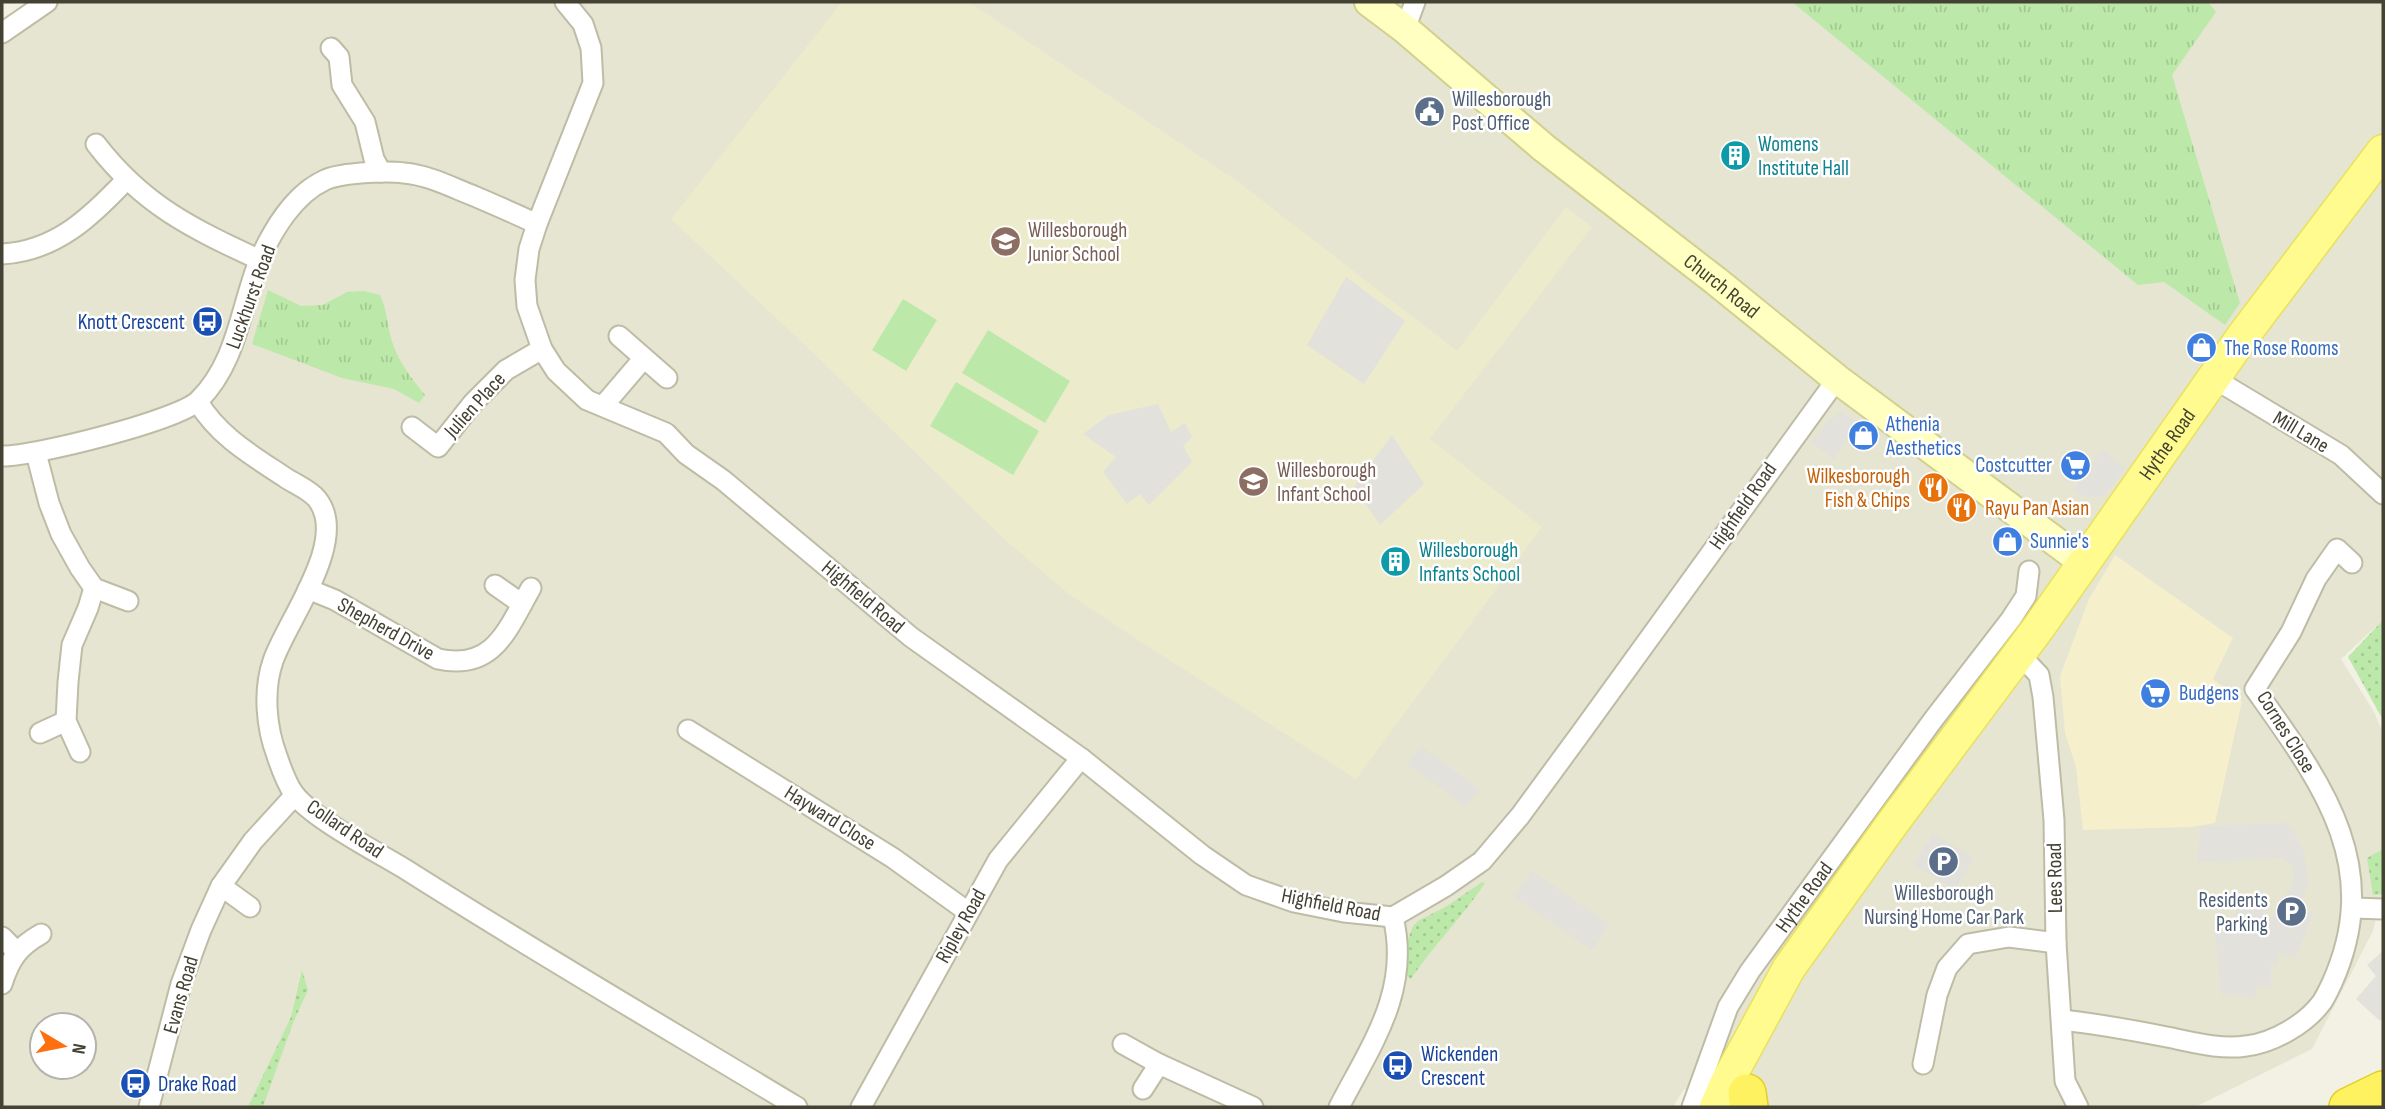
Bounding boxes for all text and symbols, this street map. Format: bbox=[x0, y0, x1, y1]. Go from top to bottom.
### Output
place label: Willesborough Post Office bbox=[1452, 87, 1551, 136]
public building icon: Willesborough Post Office bbox=[1412, 94, 1446, 128]
place label: Womens Institute Hall bbox=[1758, 132, 1849, 181]
building icon: Womens Institute Hall bbox=[1718, 139, 1752, 173]
place label: Willesborough Junior School bbox=[1027, 218, 1127, 267]
school or university icon: Willesborough Junior School bbox=[988, 225, 1022, 259]
street label: Luckhurst Road bbox=[221, 242, 281, 352]
street label: Church Road bbox=[1679, 248, 1765, 324]
bus stop icon: Knott Crescent bbox=[191, 305, 225, 339]
place label: Knott Crescent bbox=[78, 310, 185, 335]
shop icon: The Rose Rooms bbox=[2184, 331, 2218, 365]
place label: The Rose Rooms bbox=[2224, 336, 2339, 361]
street label: Julien Place bbox=[438, 367, 511, 444]
street label: Hythe Road bbox=[2134, 404, 2201, 485]
street label: Mill Lane bbox=[2268, 406, 2334, 458]
place label: Athenia Aesthetics bbox=[1885, 412, 1961, 461]
shop icon: Athenia Aesthetics bbox=[1846, 419, 1880, 453]
supermarket icon: Costcutter bbox=[2058, 448, 2092, 482]
place label: Costcutter bbox=[1975, 453, 2052, 478]
place label: Willesborough Infant School bbox=[1277, 458, 1376, 507]
street label: Highfield Road bbox=[1704, 458, 1782, 554]
place label: Wilkesborough Fish & Chips bbox=[1807, 464, 1910, 513]
school or university icon: Willesborough Infant School bbox=[1237, 465, 1271, 499]
restaurant icon: Wilkesborough Fish & Chips bbox=[1916, 471, 1950, 505]
restaurant icon: Rayu Pan Asian bbox=[1945, 491, 1979, 525]
place label: Rayu Pan Asian bbox=[1985, 496, 2089, 521]
shop icon: Sunnie's bbox=[1990, 524, 2024, 558]
place label: Sunnie's bbox=[2030, 529, 2089, 554]
place label: Willesborough Infants School bbox=[1419, 538, 1520, 587]
building icon: Willesborough Infants School bbox=[1379, 545, 1413, 579]
street label: Highfield Road bbox=[816, 555, 910, 639]
street label: Shepherd Drive bbox=[333, 592, 439, 666]
supermarket icon: Budgens bbox=[2139, 676, 2173, 710]
place label: Budgens bbox=[2179, 681, 2239, 706]
street label: Cornes Close bbox=[2251, 686, 2321, 778]
street label: Hayward Close bbox=[780, 780, 880, 856]
street label: Collard Road bbox=[302, 794, 388, 864]
street label: Lees Road bbox=[2042, 843, 2068, 913]
parking icon: Willesborough Nursing Home Car Park bbox=[1927, 844, 1961, 878]
street label: Hythe Road bbox=[1770, 857, 1838, 937]
place label: Willesborough Nursing Home Car Park bbox=[1864, 881, 2024, 930]
street label: Highfield Road bbox=[1279, 883, 1383, 927]
street label: Ripley Road bbox=[930, 885, 992, 967]
place label: Residents Parking bbox=[2199, 888, 2268, 937]
parking icon: Residents Parking bbox=[2274, 895, 2308, 929]
street label: Evans Road bbox=[158, 953, 204, 1037]
north arrow bbox=[28, 1011, 98, 1081]
text: N bbox=[66, 1042, 90, 1056]
place label: Wickenden Crescent bbox=[1421, 1042, 1498, 1091]
bus stop icon: Wickenden Crescent bbox=[1381, 1049, 1415, 1083]
bus stop icon: Drake Road bbox=[118, 1067, 152, 1101]
place label: Drake Road bbox=[158, 1072, 237, 1097]

